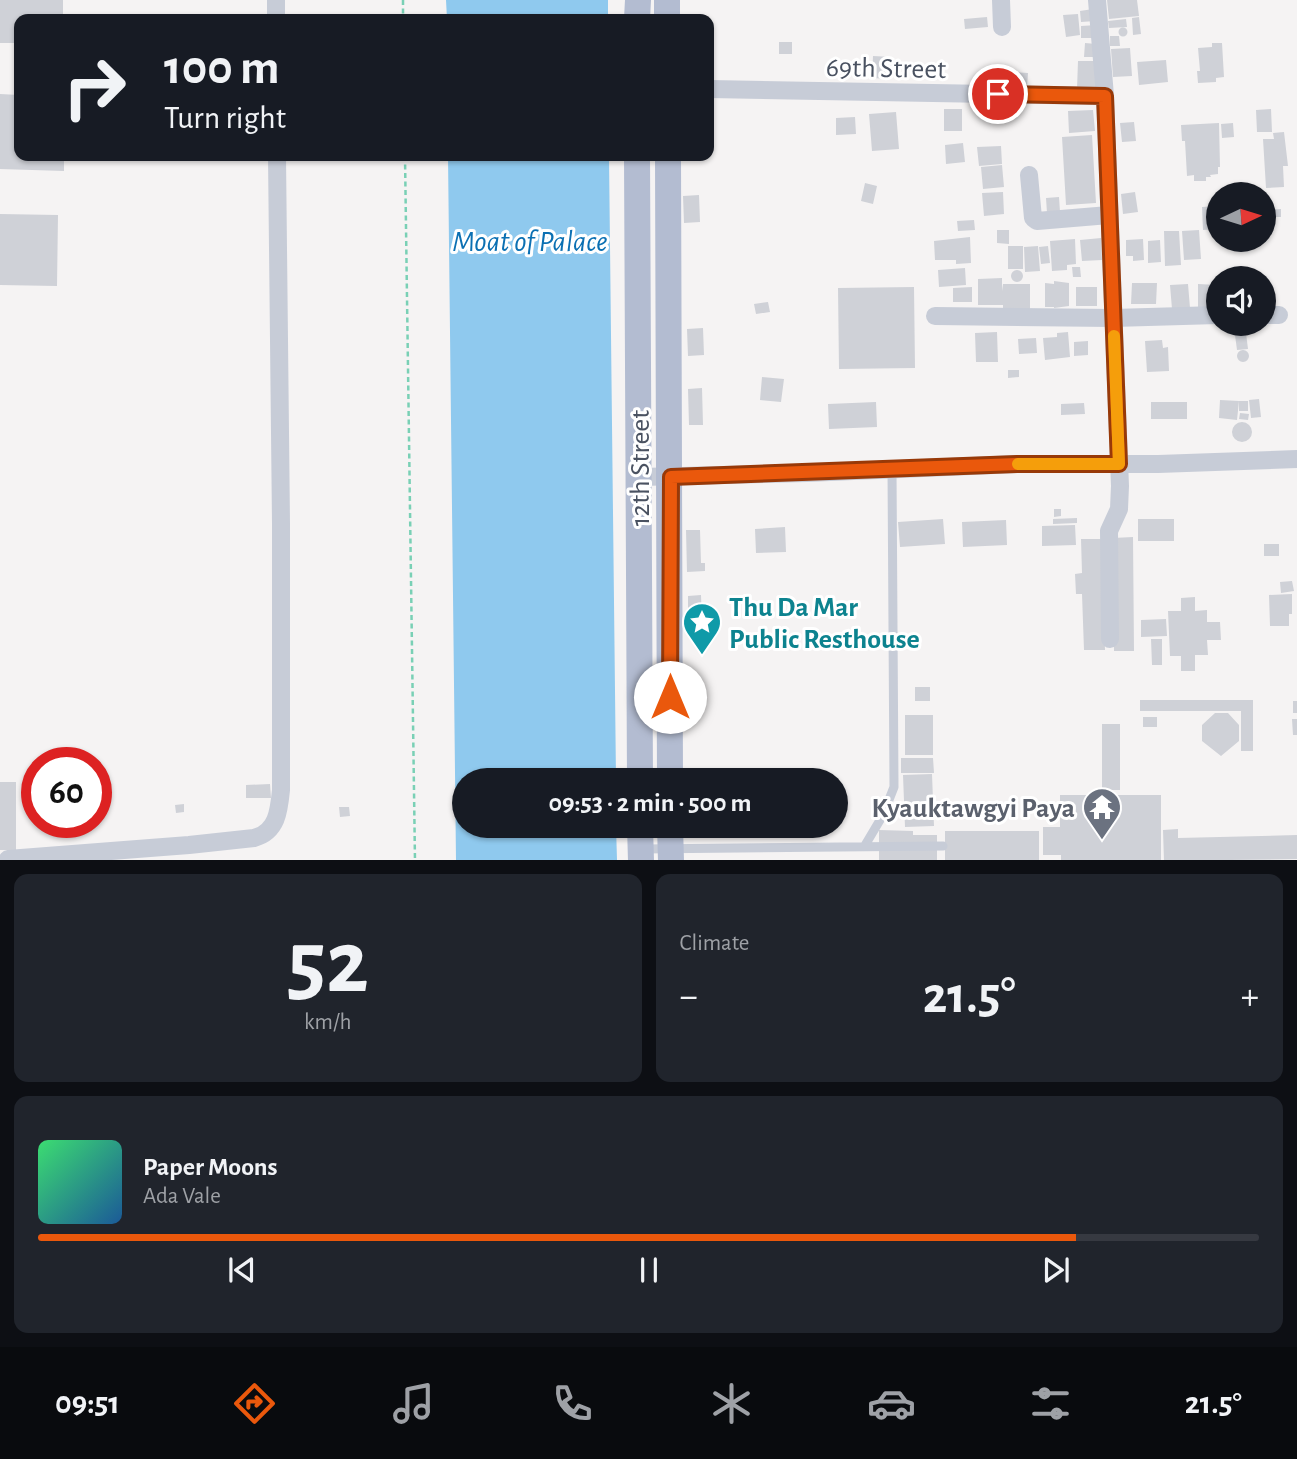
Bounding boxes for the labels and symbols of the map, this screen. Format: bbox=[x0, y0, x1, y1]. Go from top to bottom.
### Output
street label: 69th Street bbox=[826, 54, 946, 84]
pin bbox=[968, 64, 1028, 124]
north arrow bbox=[1206, 182, 1276, 252]
water label: Moat of Palace bbox=[452, 227, 608, 257]
street label: 12th Street bbox=[627, 410, 655, 526]
place label: Thu Da Mar Public Resthouse bbox=[729, 594, 920, 654]
place icon: Thu Da Mar Public Resthouse bbox=[681, 601, 723, 656]
position arrow bbox=[633, 660, 707, 734]
speed limit sign: 60 bbox=[21, 747, 112, 838]
temple icon: Kyauktawgyi Paya bbox=[1081, 786, 1123, 841]
place label: Kyauktawgyi Paya bbox=[872, 795, 1075, 823]

